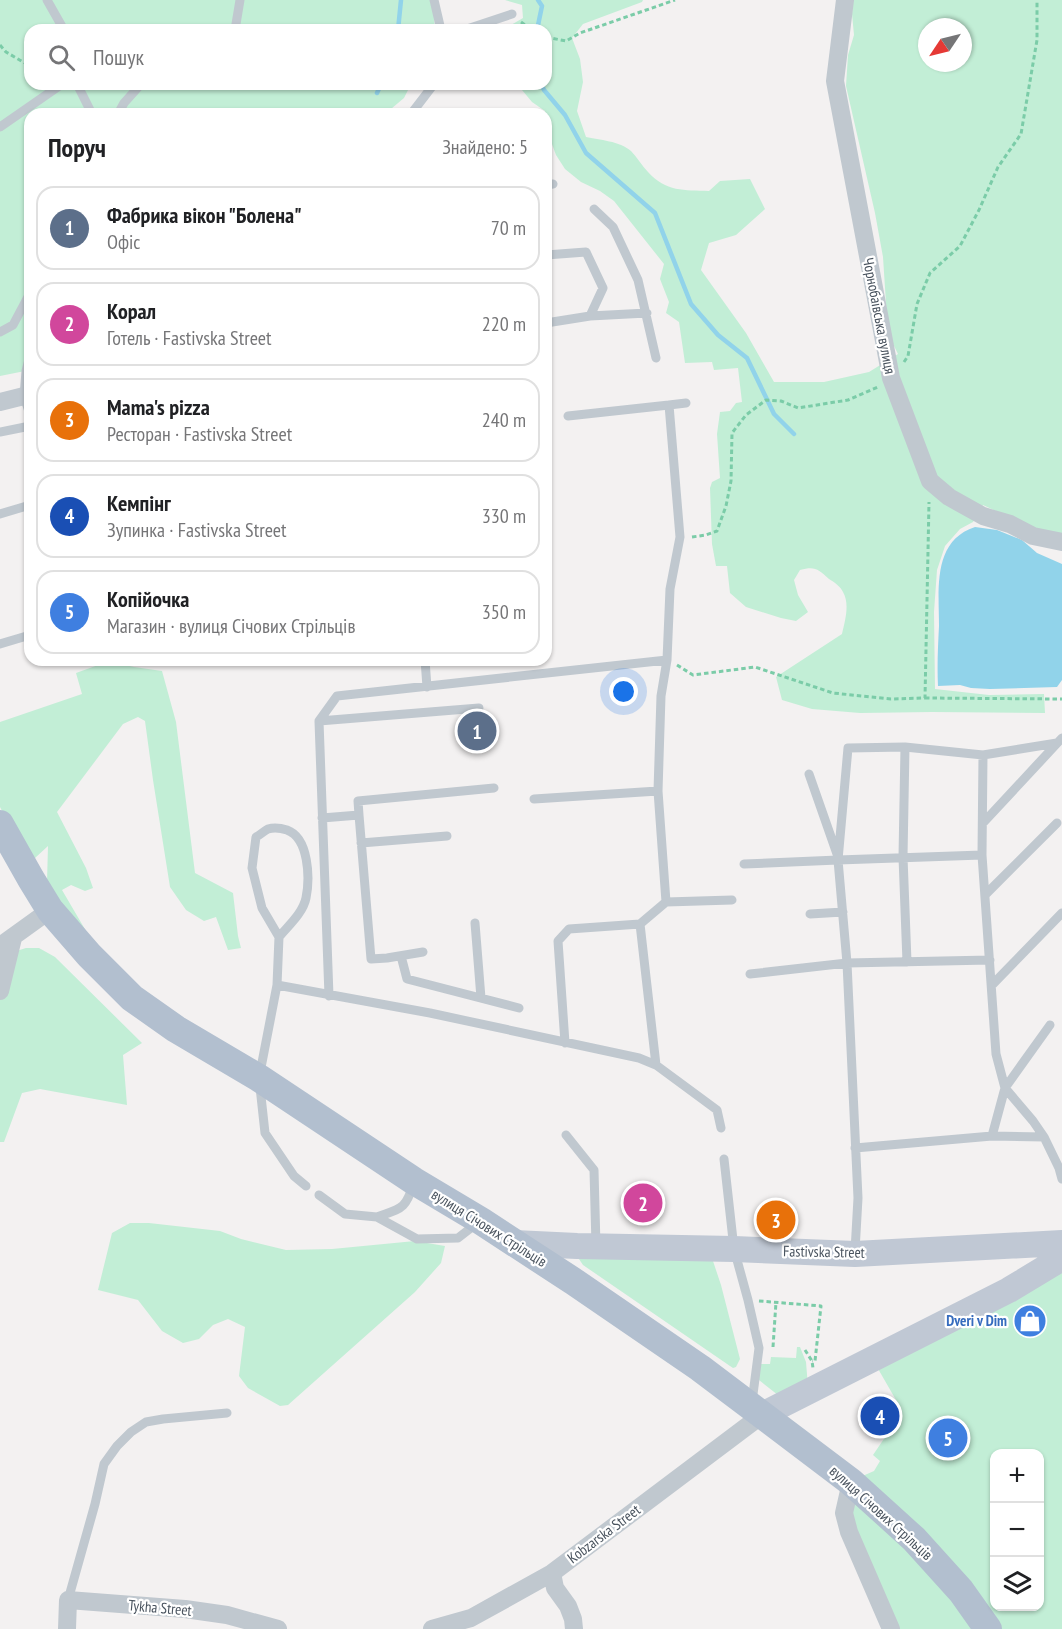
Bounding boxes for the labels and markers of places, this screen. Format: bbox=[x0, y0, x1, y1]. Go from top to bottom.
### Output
pin: 1 bbox=[458, 708, 496, 754]
pin: 2 bbox=[624, 1180, 662, 1226]
pin: 3 bbox=[756, 1198, 796, 1242]
shop icon: Dveri v Dim bbox=[1012, 1303, 1048, 1339]
place label: Dveri v Dim bbox=[946, 1311, 1007, 1330]
pin: 4 bbox=[860, 1394, 900, 1438]
pin: 5 bbox=[928, 1416, 968, 1460]

